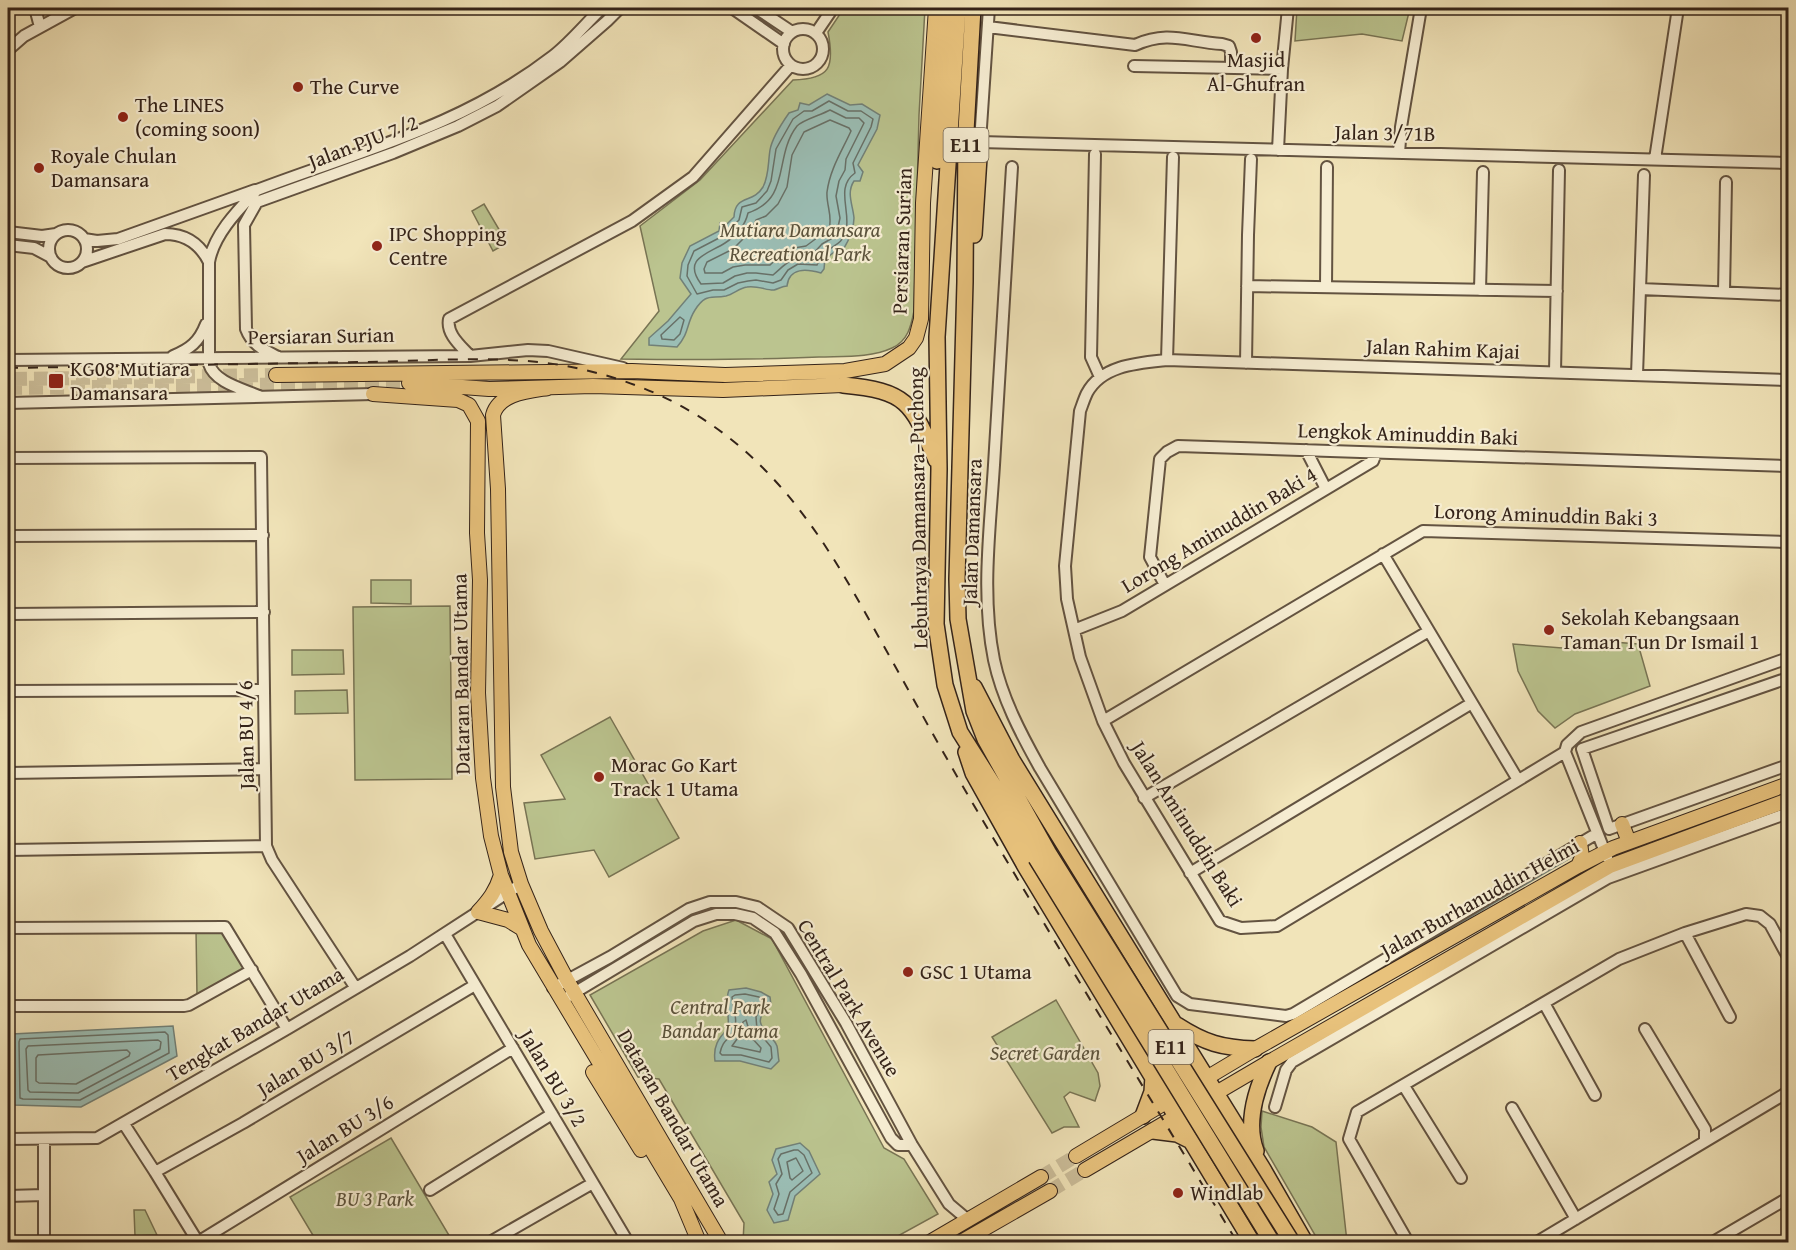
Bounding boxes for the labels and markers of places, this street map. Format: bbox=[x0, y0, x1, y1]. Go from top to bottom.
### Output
marker: Masjid Al-Ghufran bbox=[1249, 31, 1263, 45]
place label: Masjid Al-Ghufran bbox=[1207, 44, 1305, 99]
place label: The Curve bbox=[310, 71, 399, 102]
marker: The Curve bbox=[291, 80, 305, 94]
place label: The LINES (coming soon) bbox=[135, 89, 260, 144]
marker: The LINES (coming soon) bbox=[116, 110, 130, 124]
place label: Royale Chulan Damansara bbox=[51, 140, 177, 195]
marker: Royale Chulan Damansara bbox=[32, 161, 46, 175]
place label: IPC Shopping Centre bbox=[389, 218, 507, 273]
marker: IPC Shopping Centre bbox=[370, 239, 384, 253]
place label: KG08 Mutiara Damansara bbox=[70, 353, 190, 408]
marker: KG08 Mutiara Damansara bbox=[47, 372, 65, 390]
place label: Sekolah Kebangsaan Taman Tun Dr Ismail 1 bbox=[1561, 602, 1759, 657]
marker: Sekolah Kebangsaan Taman Tun Dr Ismail 1 bbox=[1542, 623, 1556, 637]
place label: Morac Go Kart Track 1 Utama bbox=[611, 749, 738, 804]
marker: Morac Go Kart Track 1 Utama bbox=[592, 770, 606, 784]
place label: GSC 1 Utama bbox=[920, 956, 1032, 987]
marker: GSC 1 Utama bbox=[901, 965, 915, 979]
place label: Windlab bbox=[1190, 1177, 1263, 1208]
marker: Windlab bbox=[1171, 1186, 1185, 1200]

